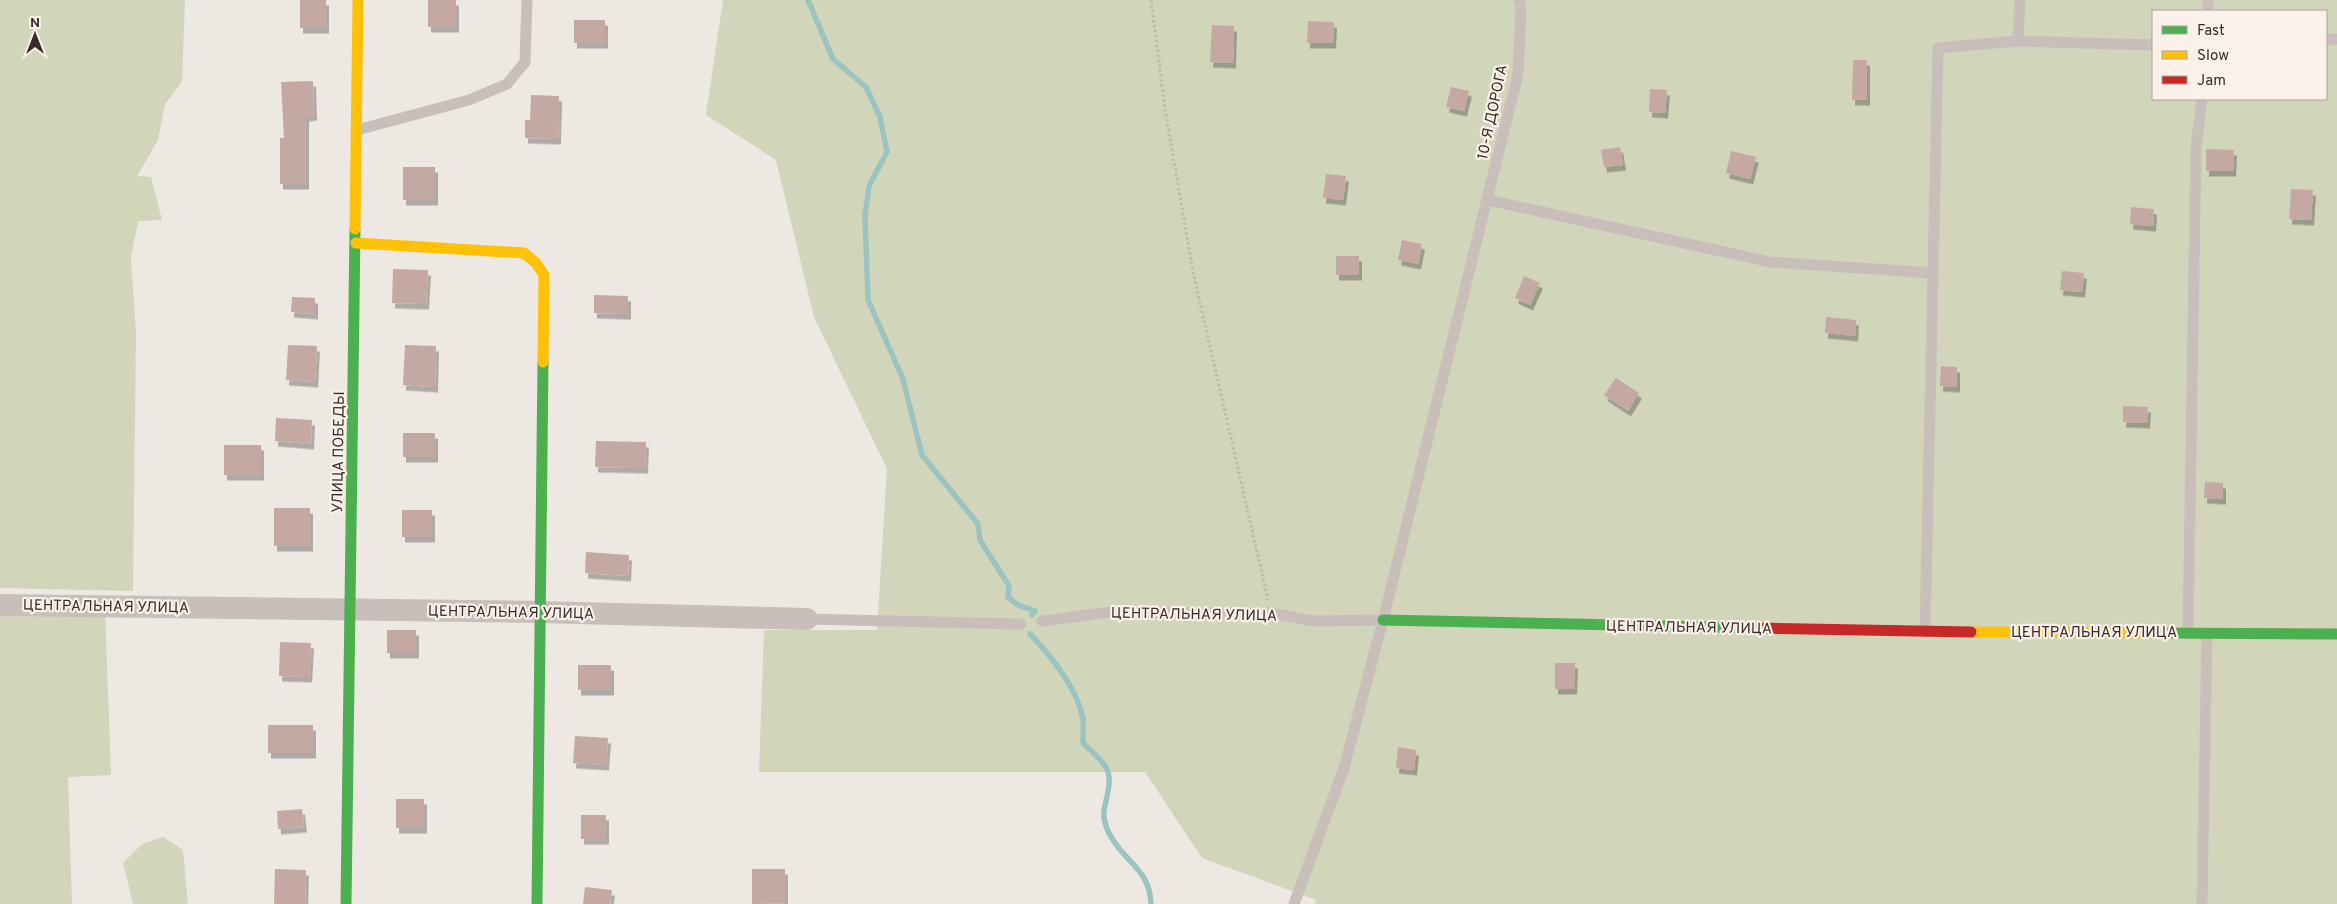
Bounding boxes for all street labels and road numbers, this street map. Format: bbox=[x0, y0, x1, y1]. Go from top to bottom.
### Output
street label: 10-Я ДОРОГА bbox=[1474, 63, 1513, 161]
street label: УЛИЦА ПОБЕДЫ bbox=[329, 391, 350, 513]
street label: ЦЕНТРАЛЬНАЯ УЛИЦА bbox=[23, 597, 189, 618]
street label: ЦЕНТРАЛЬНАЯ УЛИЦА bbox=[428, 603, 594, 624]
street label: ЦЕНТРАЛЬНАЯ УЛИЦА bbox=[1111, 605, 1277, 626]
street label: ЦЕНТРАЛЬНАЯ УЛИЦА bbox=[1606, 618, 1772, 639]
street label: ЦЕНТРАЛЬНАЯ УЛИЦА bbox=[2011, 624, 2177, 643]

